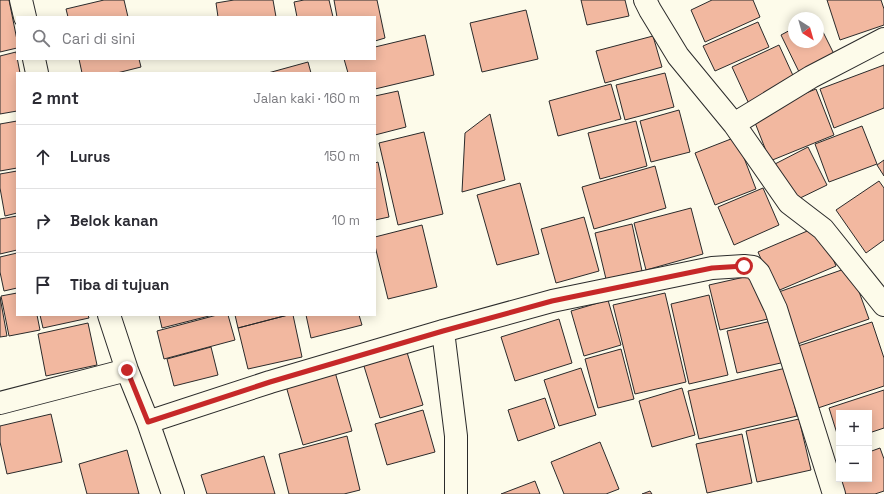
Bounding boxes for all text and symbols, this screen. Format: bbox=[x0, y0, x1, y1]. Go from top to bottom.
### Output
north arrow bbox=[788, 12, 824, 48]
search box bbox=[16, 16, 376, 60]
icon: search bbox=[30, 27, 52, 49]
text: Cari di sini bbox=[62, 29, 135, 48]
text: 2 mnt bbox=[32, 87, 79, 109]
text: Jalan kaki · 160 m bbox=[253, 90, 360, 107]
icon: ahead bbox=[32, 146, 54, 168]
text: Lurus bbox=[70, 147, 110, 166]
text: 150 m bbox=[324, 148, 360, 165]
icon: right bbox=[32, 210, 54, 232]
text: Belok kanan bbox=[70, 211, 158, 230]
text: 10 m bbox=[332, 212, 360, 229]
route start bbox=[735, 257, 753, 275]
icon: arrive bbox=[32, 274, 54, 296]
text: Tiba di tujuan bbox=[70, 275, 169, 294]
route end bbox=[118, 361, 136, 379]
map controls bbox=[836, 410, 872, 482]
button: + bbox=[836, 410, 872, 446]
button: − bbox=[836, 446, 872, 482]

